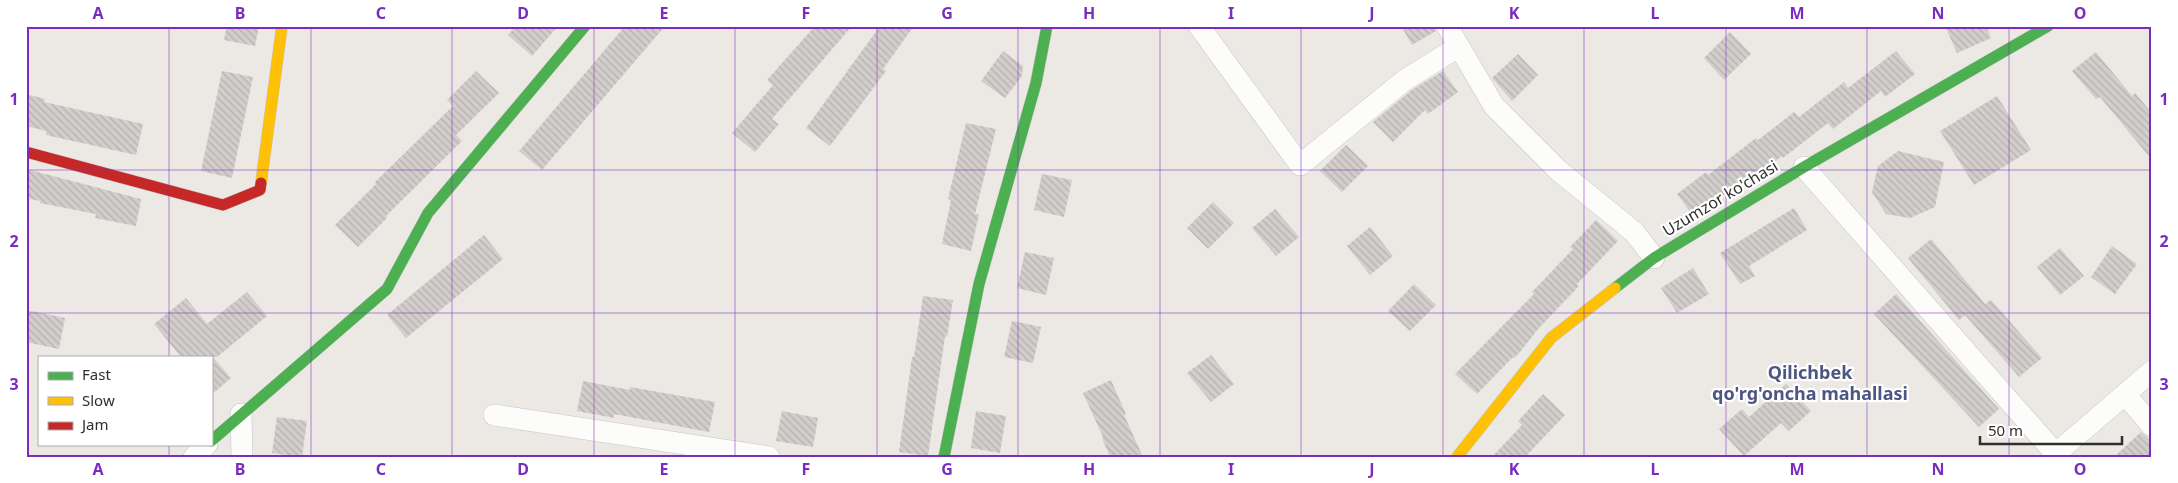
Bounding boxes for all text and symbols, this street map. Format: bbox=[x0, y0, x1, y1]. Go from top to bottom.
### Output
text: A bbox=[92, 2, 104, 24]
text: B bbox=[235, 2, 245, 24]
text: C bbox=[376, 2, 386, 24]
text: D bbox=[517, 2, 529, 24]
text: E bbox=[660, 2, 669, 24]
text: F bbox=[802, 2, 810, 24]
text: G bbox=[941, 2, 953, 24]
text: H bbox=[1083, 2, 1095, 24]
text: I bbox=[1228, 2, 1234, 24]
text: J bbox=[1367, 2, 1375, 24]
text: K bbox=[1509, 2, 1520, 24]
text: L bbox=[1651, 2, 1660, 24]
text: M bbox=[1789, 2, 1805, 24]
text: N bbox=[1931, 2, 1945, 24]
text: O bbox=[2074, 2, 2086, 24]
text: 1 bbox=[9, 88, 19, 110]
text: 1 bbox=[2159, 88, 2169, 110]
street label: Uzumzor ko'chasi bbox=[1658, 155, 1782, 241]
text: 2 bbox=[9, 230, 19, 252]
text: 2 bbox=[2159, 230, 2169, 252]
legend bbox=[38, 356, 212, 446]
district label: Qilichbek qo'rg'oncha mahallasi bbox=[1712, 360, 1908, 405]
text: Fast bbox=[82, 364, 111, 384]
text: 3 bbox=[9, 373, 19, 395]
text: 3 bbox=[2159, 373, 2169, 395]
text: Slow bbox=[82, 390, 115, 410]
scale bar bbox=[1980, 413, 2123, 445]
text: Jam bbox=[80, 414, 109, 434]
text: 50 m bbox=[1988, 420, 2023, 440]
text: A bbox=[92, 458, 104, 480]
text: B bbox=[235, 458, 245, 480]
text: C bbox=[376, 458, 386, 480]
text: D bbox=[517, 458, 529, 480]
text: E bbox=[660, 458, 669, 480]
text: F bbox=[802, 458, 810, 480]
text: G bbox=[941, 458, 953, 480]
text: H bbox=[1083, 458, 1095, 480]
text: I bbox=[1228, 458, 1234, 480]
text: J bbox=[1367, 458, 1375, 480]
text: K bbox=[1509, 458, 1520, 480]
text: L bbox=[1651, 458, 1660, 480]
text: M bbox=[1789, 458, 1805, 480]
text: N bbox=[1931, 458, 1945, 480]
text: O bbox=[2074, 458, 2086, 480]

